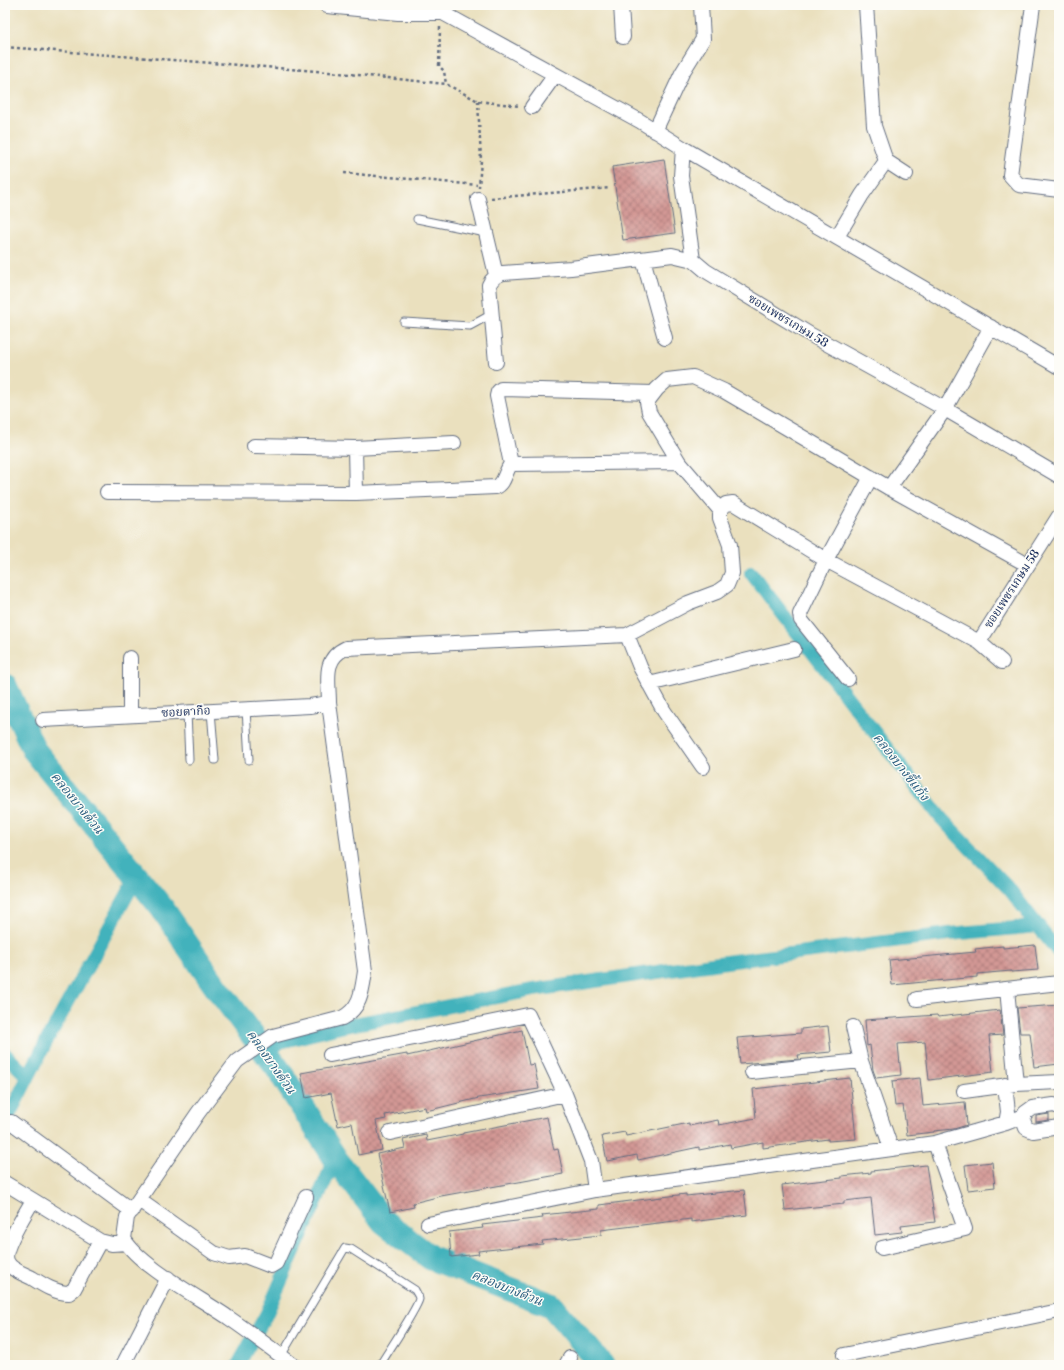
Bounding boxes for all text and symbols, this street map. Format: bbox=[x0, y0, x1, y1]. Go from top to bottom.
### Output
street label: ซอยเพชรเกษม 58 bbox=[745, 291, 831, 351]
street label: ซอยเพชรเกษม 58 bbox=[981, 547, 1043, 631]
street label: ซอยตากือ bbox=[161, 703, 211, 721]
water label: คลองบางขี้แก้ง bbox=[870, 729, 934, 804]
water label: คลองบางด้วน bbox=[47, 769, 107, 837]
water label: คลองบางด้วน bbox=[243, 1027, 299, 1098]
water label: คลองบางด้วน bbox=[469, 1267, 545, 1310]

